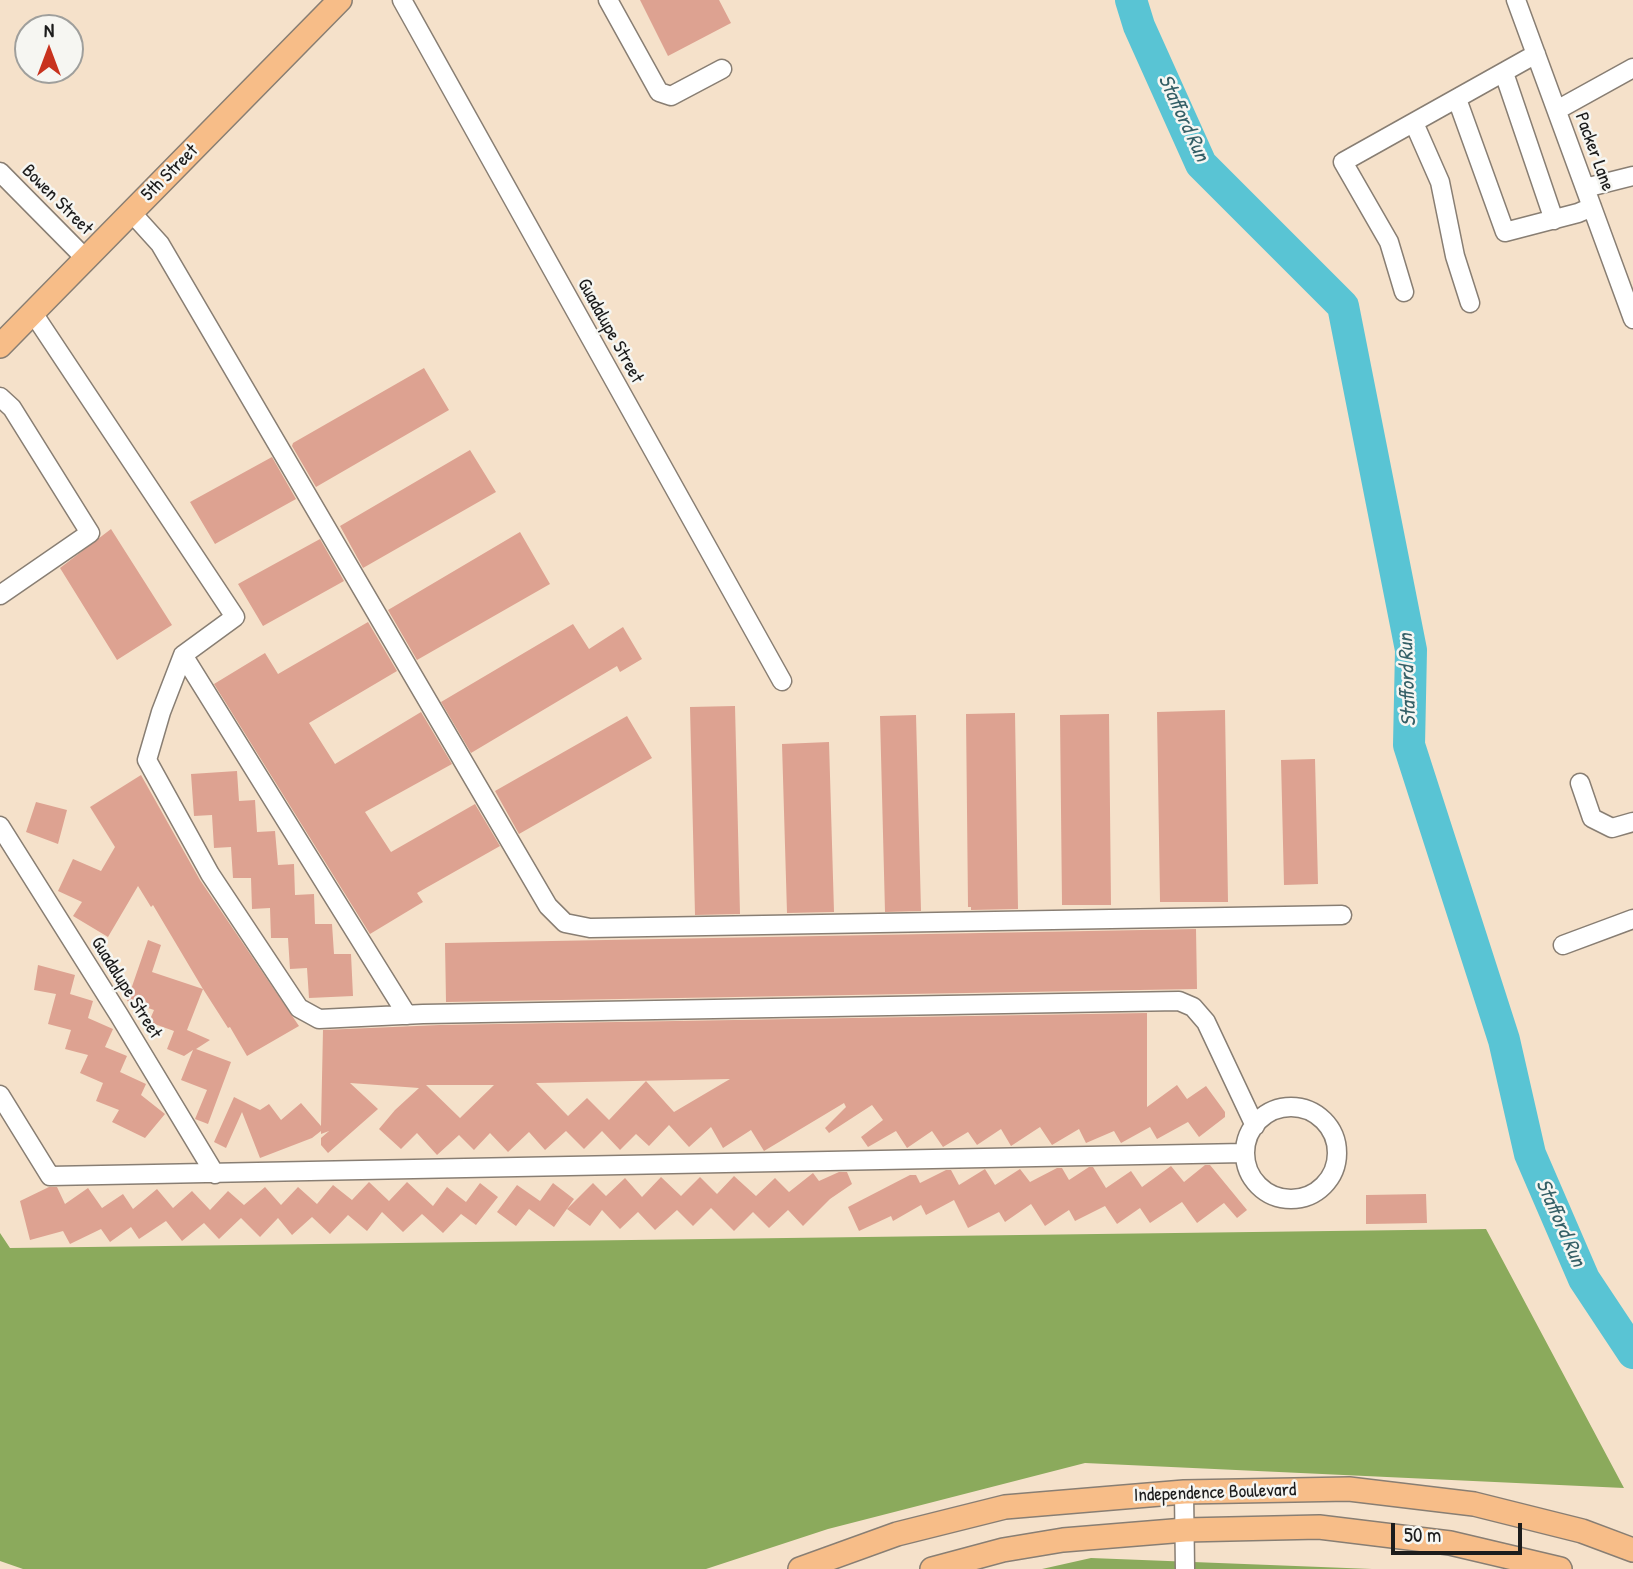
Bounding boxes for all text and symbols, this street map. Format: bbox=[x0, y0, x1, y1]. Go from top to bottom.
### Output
north arrow bbox=[14, 14, 84, 84]
text: N bbox=[44, 17, 54, 43]
water label: Stafford Run bbox=[1152, 70, 1214, 166]
street label: Packer Lane bbox=[1569, 110, 1619, 194]
street label: 5th Street bbox=[137, 140, 203, 206]
street label: Bowen Street bbox=[17, 160, 97, 240]
street label: Guadalupe Street bbox=[572, 275, 648, 387]
water label: Stafford Run bbox=[1394, 633, 1422, 727]
street label: Guadalupe Street bbox=[86, 933, 166, 1043]
water label: Stafford Run bbox=[1530, 1175, 1590, 1271]
street label: Independence Boulevard bbox=[1133, 1479, 1297, 1507]
scale bar bbox=[1395, 1510, 1526, 1554]
text: 50 m bbox=[1404, 1520, 1441, 1549]

